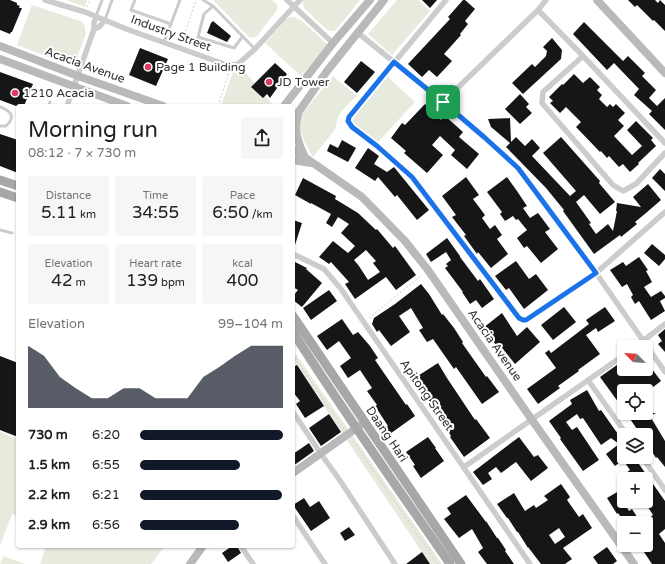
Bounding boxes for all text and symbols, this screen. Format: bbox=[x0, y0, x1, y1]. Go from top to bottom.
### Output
street label: Industry Street bbox=[129, 12, 213, 54]
street label: Acacia Avenue bbox=[43, 44, 127, 86]
place label: Page 1 Building bbox=[156, 60, 246, 74]
marker: Page 1 Building bbox=[143, 62, 153, 72]
place label: JD Tower bbox=[277, 75, 330, 89]
marker: JD Tower bbox=[264, 77, 274, 87]
pin bbox=[426, 85, 460, 119]
place label: 1210 Acacia bbox=[23, 86, 94, 100]
marker: 1210 Acacia bbox=[10, 88, 20, 98]
icon: arrive bbox=[432, 91, 454, 113]
text: Morning run bbox=[28, 117, 158, 143]
button: share bbox=[241, 117, 283, 159]
text: 08:12 · 7 × 730 m bbox=[28, 145, 136, 161]
text: Distance bbox=[46, 189, 91, 202]
text: Time bbox=[143, 189, 168, 202]
text: Pace bbox=[230, 189, 255, 202]
text: 5.11 bbox=[41, 202, 77, 223]
text: 34:55 bbox=[132, 202, 179, 223]
text: 6:50 bbox=[212, 202, 249, 223]
text: km bbox=[77, 208, 96, 221]
text: /km bbox=[249, 208, 273, 221]
text: Elevation bbox=[44, 257, 93, 270]
text: Heart rate bbox=[129, 257, 182, 270]
text: kcal bbox=[232, 257, 253, 270]
text: 42 bbox=[51, 270, 73, 291]
text: 139 bbox=[126, 270, 158, 291]
text: 400 bbox=[226, 270, 259, 291]
text: m bbox=[73, 276, 86, 289]
text: bpm bbox=[158, 276, 185, 289]
street label: Acacia Avenue bbox=[465, 307, 525, 384]
text: Elevation bbox=[28, 316, 85, 332]
text: 99–104 m bbox=[218, 316, 283, 332]
north arrow bbox=[617, 340, 653, 376]
map controls bbox=[617, 340, 653, 552]
street label: Apitong Street bbox=[397, 357, 457, 434]
button: locate bbox=[617, 384, 653, 420]
street label: Daang Hari bbox=[363, 404, 411, 464]
text: 730 m bbox=[28, 427, 68, 443]
text: 6:20 bbox=[92, 427, 120, 443]
button: layers bbox=[617, 428, 653, 464]
text: 1.5 km bbox=[28, 457, 70, 473]
text: 6:55 bbox=[92, 457, 120, 473]
button: + bbox=[617, 472, 653, 508]
text: 2.2 km bbox=[28, 487, 70, 503]
text: 6:21 bbox=[92, 487, 120, 503]
button: − bbox=[617, 516, 653, 552]
text: 2.9 km bbox=[28, 517, 70, 533]
text: 6:56 bbox=[92, 517, 120, 533]

